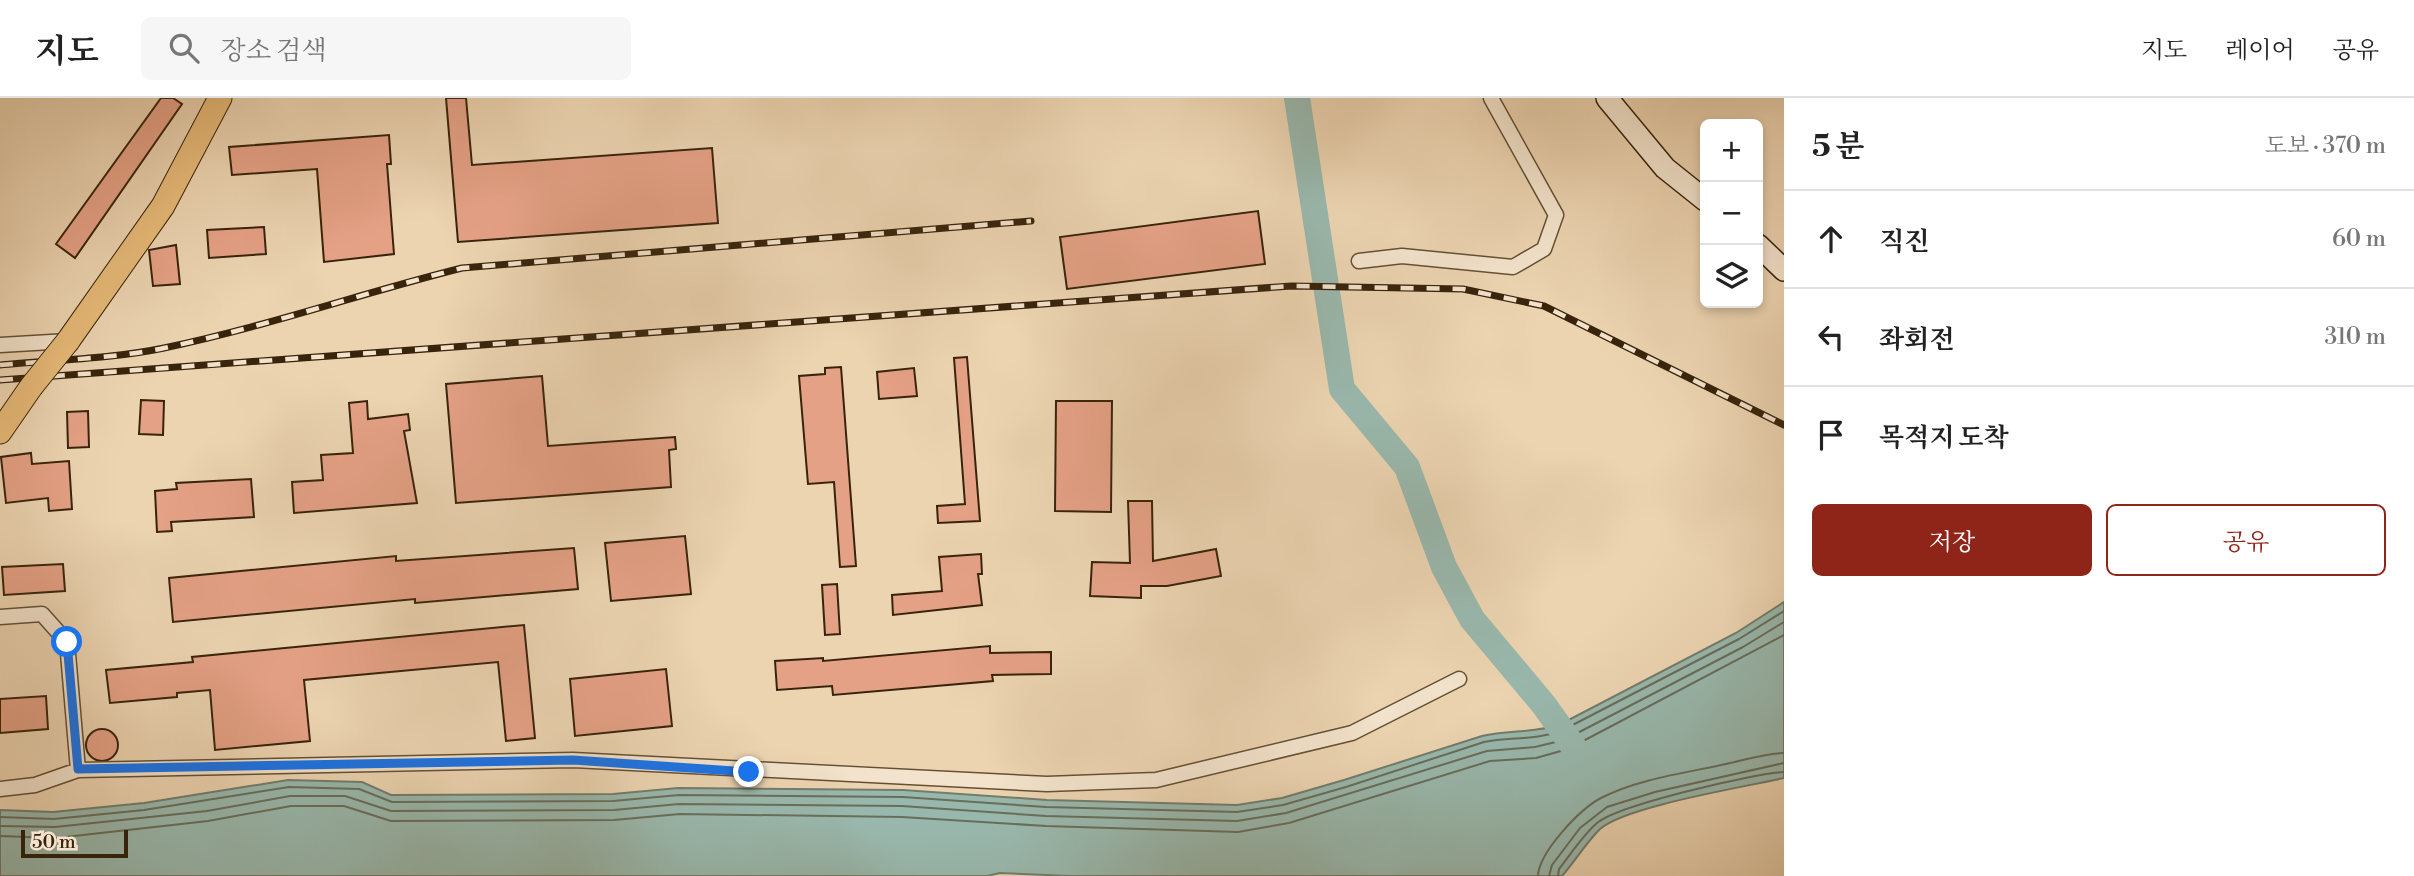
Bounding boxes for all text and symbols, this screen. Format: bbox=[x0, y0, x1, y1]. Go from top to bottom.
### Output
search box bbox=[141, 17, 631, 80]
icon: search bbox=[165, 29, 203, 67]
text: 지도 bbox=[35, 32, 99, 73]
text: 장소 검색 bbox=[221, 35, 327, 67]
text: 지도 bbox=[2141, 36, 2187, 66]
text: 레이어 bbox=[2225, 36, 2295, 66]
text: 공유 bbox=[2333, 36, 2379, 66]
map controls bbox=[1700, 119, 1763, 308]
button: + bbox=[1700, 119, 1763, 182]
text: 5 분 bbox=[1812, 128, 1864, 166]
text: 도보 · 370 m bbox=[2265, 132, 2386, 160]
button: − bbox=[1700, 182, 1763, 245]
icon: ahead bbox=[1812, 220, 1850, 258]
text: 60 m bbox=[2332, 225, 2386, 253]
text: 직진 bbox=[1879, 226, 1929, 258]
button: layers bbox=[1700, 245, 1763, 308]
icon: left bbox=[1812, 318, 1850, 356]
text: 310 m bbox=[2325, 323, 2386, 351]
text: 좌회전 bbox=[1879, 324, 1954, 356]
icon: arrive bbox=[1812, 416, 1850, 454]
text: 목적지 도착 bbox=[1879, 422, 2009, 454]
button: 저장 bbox=[1812, 504, 2092, 576]
button: 공유 bbox=[2106, 504, 2386, 576]
route start bbox=[51, 626, 82, 657]
route end bbox=[733, 756, 764, 787]
scale bar bbox=[21, 827, 128, 859]
text: 50 m bbox=[32, 830, 76, 854]

